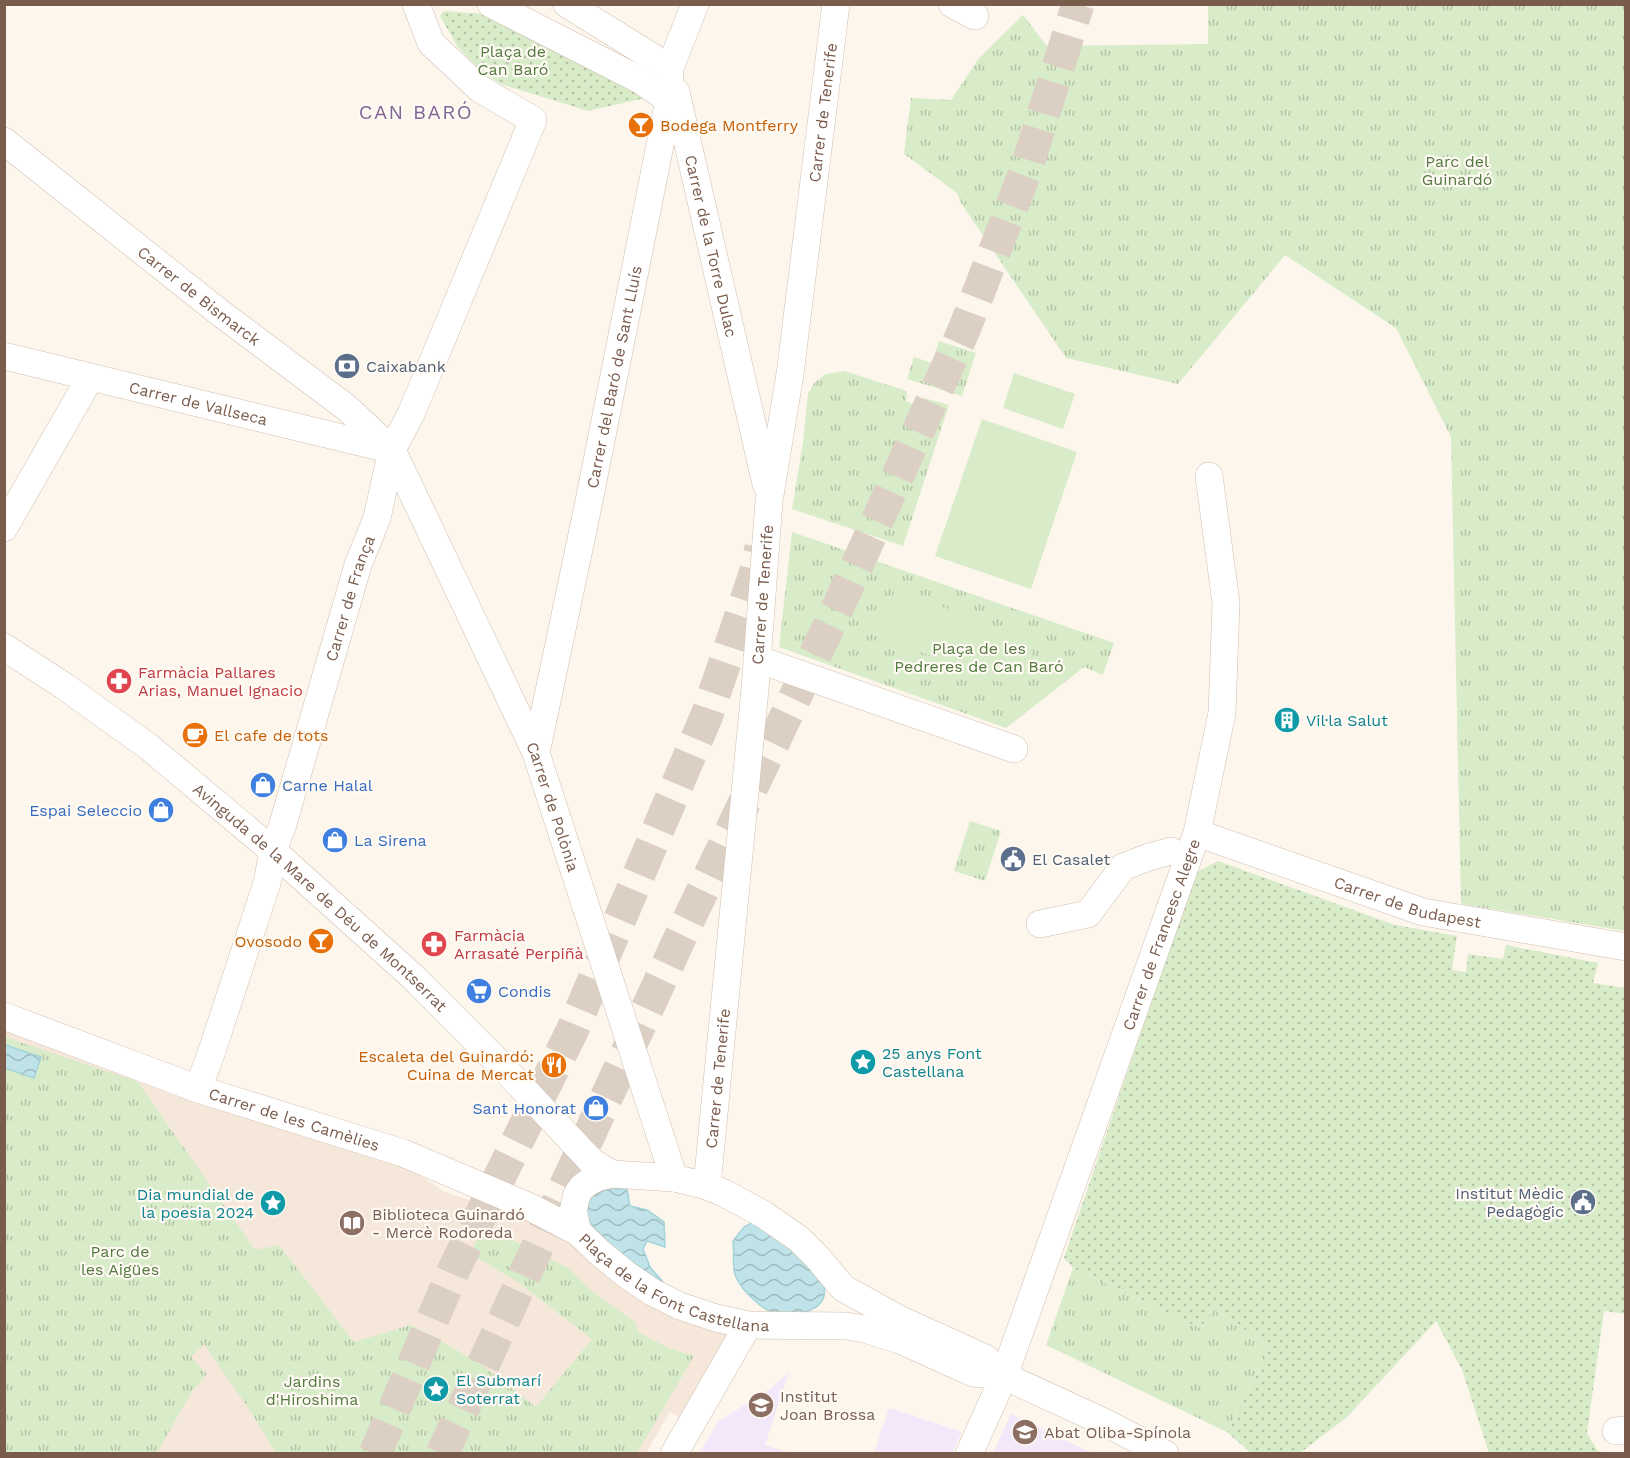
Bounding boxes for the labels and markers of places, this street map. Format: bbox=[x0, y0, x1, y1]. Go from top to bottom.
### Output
bar icon: Bodega Montferry bbox=[626, 110, 656, 140]
place label: Bodega Montferry bbox=[660, 116, 799, 135]
bank icon: Caixabank bbox=[332, 351, 362, 381]
place label: Caixabank bbox=[366, 357, 446, 376]
place label: Farmàcia Pallares Arias, Manuel Ignacio bbox=[138, 663, 303, 700]
pharmacy icon: Farmàcia Pallares Arias, Manuel Ignacio bbox=[104, 666, 134, 696]
building icon: Vil·la Salut bbox=[1272, 705, 1302, 735]
place label: Vil·la Salut bbox=[1306, 711, 1388, 730]
cafe icon: El cafe de tots bbox=[180, 720, 210, 750]
place label: El cafe de tots bbox=[214, 726, 328, 745]
shop icon: Carne Halal bbox=[248, 770, 278, 800]
place label: Carne Halal bbox=[282, 776, 373, 795]
shop icon: Espai Seleccio bbox=[146, 795, 176, 825]
place label: Espai Seleccio bbox=[29, 801, 142, 820]
shop icon: La Sirena bbox=[320, 825, 350, 855]
place label: La Sirena bbox=[354, 831, 427, 850]
public building icon: El Casalet bbox=[998, 844, 1028, 874]
place label: El Casalet bbox=[1032, 850, 1110, 869]
bar icon: Ovosodo bbox=[306, 926, 336, 956]
place label: Farmàcia Arrasaté Perpiñà bbox=[454, 926, 584, 963]
pharmacy icon: Farmàcia Arrasaté Perpiñà bbox=[419, 929, 449, 959]
place label: Ovosodo bbox=[234, 932, 302, 951]
supermarket icon: Condis bbox=[464, 976, 494, 1006]
place label: Condis bbox=[498, 982, 551, 1001]
place label: 25 anys Font Castellana bbox=[882, 1044, 982, 1081]
place label: Escaleta del Guinardó: Cuina de Mercat bbox=[358, 1047, 534, 1084]
place icon: 25 anys Font Castellana bbox=[848, 1047, 878, 1077]
restaurant icon: Escaleta del Guinardó: Cuina de Mercat bbox=[539, 1050, 569, 1080]
shop icon: Sant Honorat bbox=[581, 1093, 611, 1123]
place label: Sant Honorat bbox=[472, 1099, 576, 1118]
place label: Institut Mèdic Pedagògic bbox=[1455, 1184, 1564, 1221]
place label: Dia mundial de la poesia 2024 bbox=[137, 1185, 254, 1222]
public building icon: Institut Mèdic Pedagògic bbox=[1568, 1187, 1598, 1217]
place icon: Dia mundial de la poesia 2024 bbox=[258, 1188, 288, 1218]
place label: Biblioteca Guinardó - Mercè Rodoreda bbox=[372, 1205, 525, 1242]
library icon: Biblioteca Guinardó - Mercè Rodoreda bbox=[337, 1208, 367, 1238]
place label: El Submarí Soterrat bbox=[456, 1371, 541, 1408]
place icon: El Submarí Soterrat bbox=[421, 1374, 451, 1404]
place label: Institut Joan Brossa bbox=[780, 1387, 875, 1424]
school or university icon: Institut Joan Brossa bbox=[746, 1390, 776, 1420]
school or university icon: Abat Oliba-Spínola bbox=[1010, 1417, 1040, 1447]
place label: Abat Oliba-Spínola bbox=[1044, 1423, 1191, 1442]

